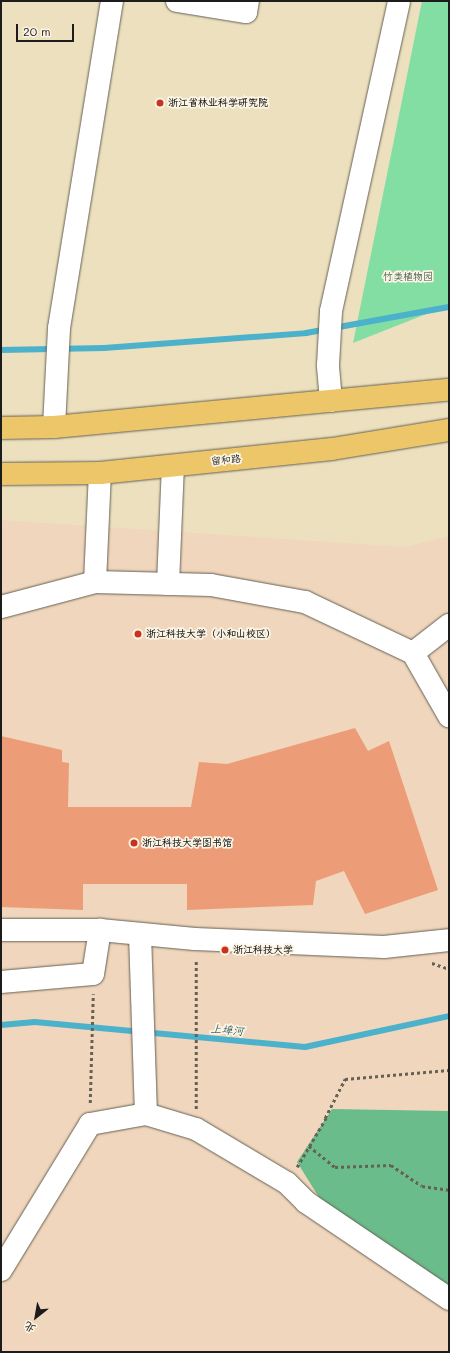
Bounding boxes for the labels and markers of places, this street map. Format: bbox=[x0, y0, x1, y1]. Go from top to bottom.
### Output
place label: 浙江省林业科学研究院 bbox=[168, 97, 268, 109]
marker: 浙江省林业科学研究院 bbox=[155, 98, 165, 108]
place label: 浙江科技大学（小和山校区） bbox=[146, 628, 276, 640]
marker: 浙江科技大学（小和山校区） bbox=[133, 629, 143, 639]
place label: 浙江科技大学图书馆 bbox=[142, 837, 232, 849]
marker: 浙江科技大学图书馆 bbox=[129, 838, 139, 848]
place label: 浙江科技大学 bbox=[233, 944, 293, 956]
marker: 浙江科技大学 bbox=[220, 945, 230, 955]

